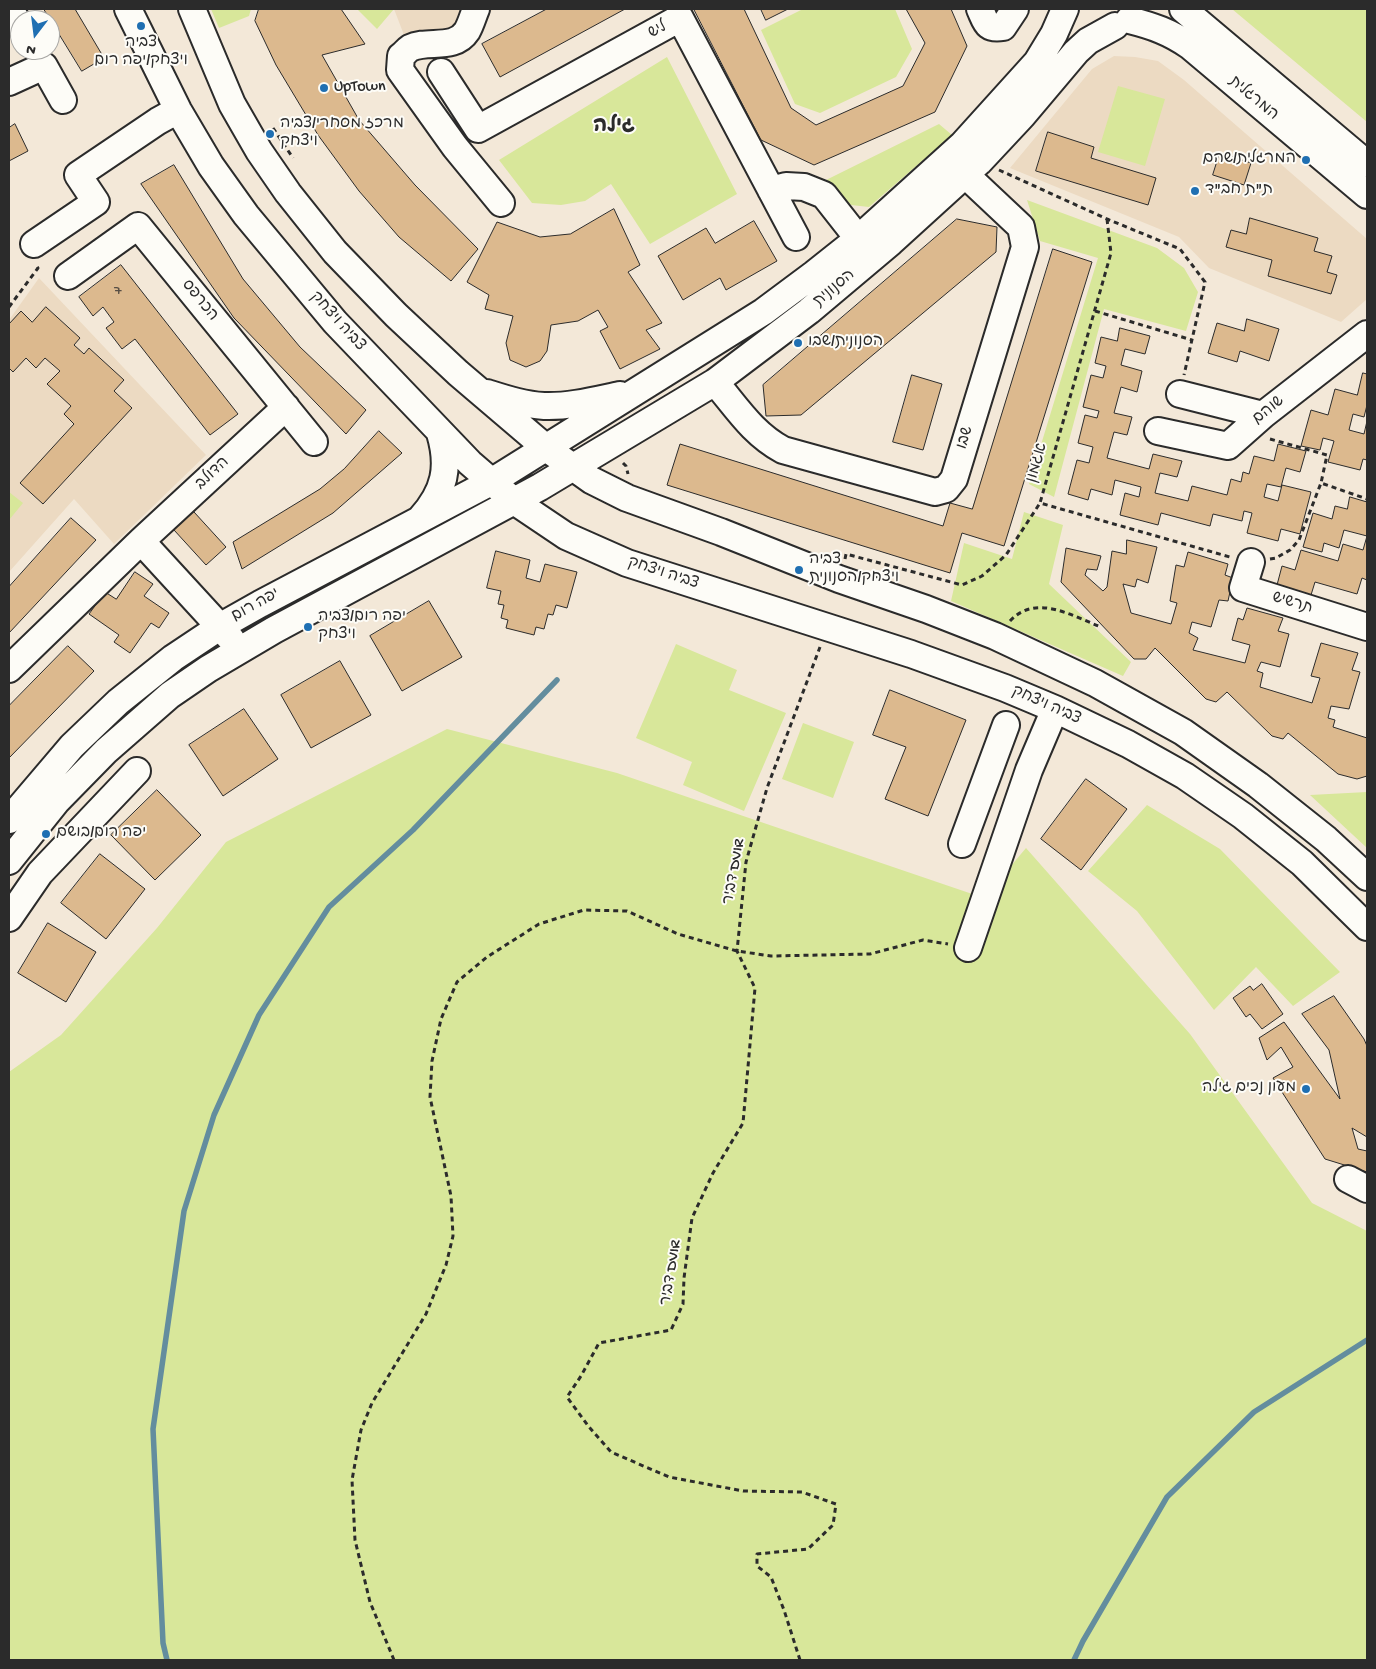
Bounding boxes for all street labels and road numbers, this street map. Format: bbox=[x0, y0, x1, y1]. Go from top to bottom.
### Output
street label: ליש bbox=[645, 18, 671, 44]
street label: המרגלית bbox=[1224, 73, 1282, 125]
street label: הסנונית bbox=[810, 266, 860, 312]
street label: הכרפס bbox=[176, 276, 222, 326]
street label: צביה ויצחק bbox=[305, 288, 369, 356]
street label: שוהם bbox=[1249, 392, 1289, 430]
street label: שבו bbox=[953, 424, 979, 452]
street label: אגמון bbox=[1023, 441, 1053, 485]
street label: הדולב bbox=[192, 454, 234, 494]
street label: צביה ויצחק bbox=[625, 553, 701, 595]
street label: יפה רום bbox=[229, 585, 283, 627]
street label: תרשיש bbox=[1269, 589, 1315, 619]
street label: צביה ויצחק bbox=[1008, 682, 1084, 730]
street label: דביר DVIR bbox=[720, 838, 750, 906]
street label: דביר DVIR bbox=[657, 1239, 687, 1307]

